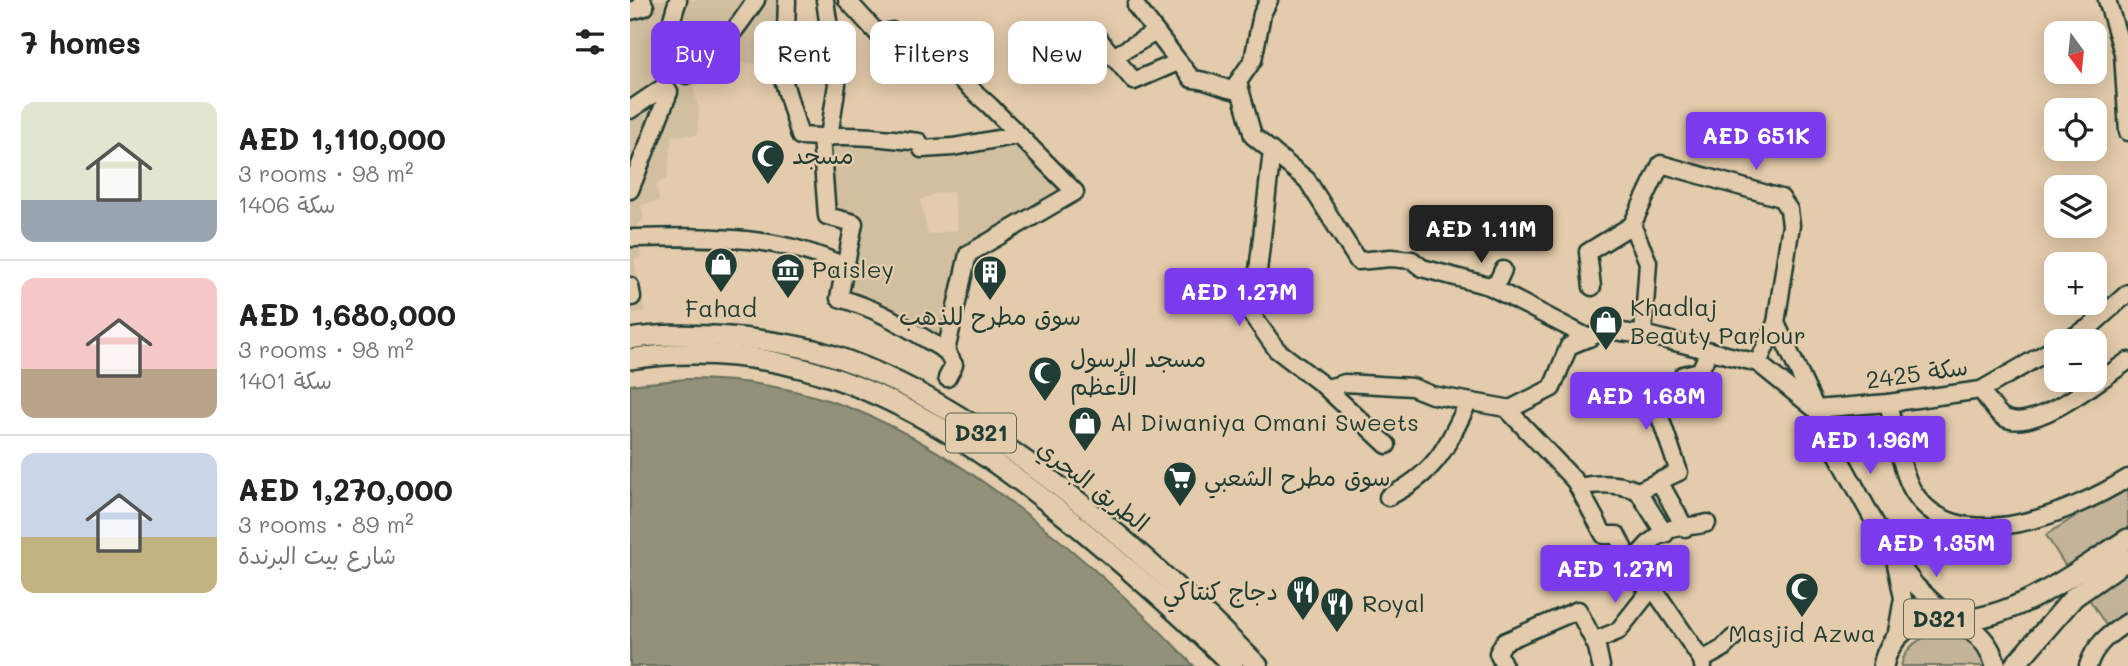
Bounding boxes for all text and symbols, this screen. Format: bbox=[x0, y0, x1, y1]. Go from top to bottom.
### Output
chip: Buy bbox=[651, 21, 740, 84]
chip: Rent bbox=[754, 21, 856, 84]
chip: Filters bbox=[870, 21, 994, 84]
chip: New bbox=[1008, 21, 1107, 84]
north arrow bbox=[2044, 21, 2107, 84]
map controls bbox=[2044, 21, 2107, 392]
text: 7 homes bbox=[21, 22, 141, 62]
icon: filters bbox=[571, 23, 609, 61]
button: locate bbox=[2044, 98, 2107, 161]
pin: AED 651K bbox=[1684, 113, 1828, 172]
text: AED 1,110,000 bbox=[238, 118, 446, 158]
text: AED 651K bbox=[1702, 120, 1810, 150]
icon: home bbox=[77, 130, 161, 214]
mosque icon: مسجد bbox=[749, 137, 787, 186]
place label: مسجد bbox=[792, 139, 854, 170]
text: 3 rooms · 98 m² bbox=[238, 158, 414, 188]
button: layers bbox=[2044, 175, 2107, 238]
text: 1406 سكة bbox=[238, 189, 336, 219]
pin: AED 1.11M bbox=[1401, 205, 1561, 265]
text: AED 1.11M bbox=[1425, 213, 1537, 243]
shop icon: Fahad bbox=[702, 245, 740, 294]
museum icon: Paisley bbox=[769, 251, 807, 300]
button: + bbox=[2044, 252, 2107, 315]
place label: Paisley bbox=[812, 253, 894, 284]
building icon: سوق مطرح للذهب bbox=[971, 253, 1009, 302]
pin: AED 1.27M bbox=[1159, 268, 1319, 328]
text: AED 1.27M bbox=[1180, 276, 1298, 306]
place label: Khadlaj Beauty Parlour bbox=[1630, 291, 1806, 350]
place label: Fahad bbox=[685, 292, 757, 323]
text: AED 1,680,000 bbox=[238, 294, 456, 334]
place label: سوق مطرح للذهب bbox=[899, 300, 1081, 333]
shop icon: Khadlaj Beauty Parlour bbox=[1587, 303, 1625, 352]
icon: home bbox=[77, 306, 161, 390]
button: − bbox=[2044, 329, 2107, 392]
text: 3 rooms · 98 m² bbox=[238, 334, 414, 364]
place label: مسجد الرسول الأعظم bbox=[1070, 342, 1206, 405]
street label: سكة 2425 bbox=[1864, 350, 1970, 395]
mosque icon: مسجد الرسول الأعظم bbox=[1026, 354, 1064, 403]
text: سكة 1401 bbox=[238, 365, 332, 395]
pin: AED 1.68M bbox=[1566, 372, 1726, 432]
text: AED 1.68M bbox=[1586, 380, 1706, 410]
shop icon: Al Diwaniya Omani Sweets bbox=[1066, 404, 1104, 453]
place label: Al Diwaniya Omani Sweets bbox=[1110, 406, 1419, 437]
road number: D321 bbox=[946, 414, 1016, 452]
pin: AED 1.96M bbox=[1790, 416, 1950, 476]
text: AED 1.96M bbox=[1810, 424, 1930, 454]
street label: الطريق البحري bbox=[1030, 431, 1156, 541]
supermarket icon: سوق مطرح الشعبي bbox=[1161, 459, 1199, 508]
place label: سوق مطرح الشعبي bbox=[1204, 461, 1391, 499]
text: AED 1,270,000 bbox=[238, 469, 453, 509]
icon: home bbox=[77, 481, 161, 565]
text: 3 rooms · 89 m² bbox=[238, 509, 414, 539]
pin: AED 1.35M bbox=[1856, 520, 2016, 579]
text: AED 1.35M bbox=[1877, 527, 1995, 557]
text: شارع بيت البرندة bbox=[238, 540, 396, 570]
pin: AED 1.27M bbox=[1535, 546, 1695, 605]
text: AED 1.27M bbox=[1556, 553, 1674, 583]
mosque icon: Masjid Azwa bbox=[1783, 570, 1821, 619]
restaurant icon: دجاج كنتاكي bbox=[1284, 573, 1322, 622]
place label: دجاج كنتاكي bbox=[1163, 575, 1278, 613]
restaurant icon: Royal bbox=[1318, 585, 1356, 634]
place label: Royal bbox=[1362, 587, 1425, 618]
road number: D321 bbox=[1904, 600, 1974, 638]
place label: Masjid Azwa bbox=[1728, 617, 1876, 648]

